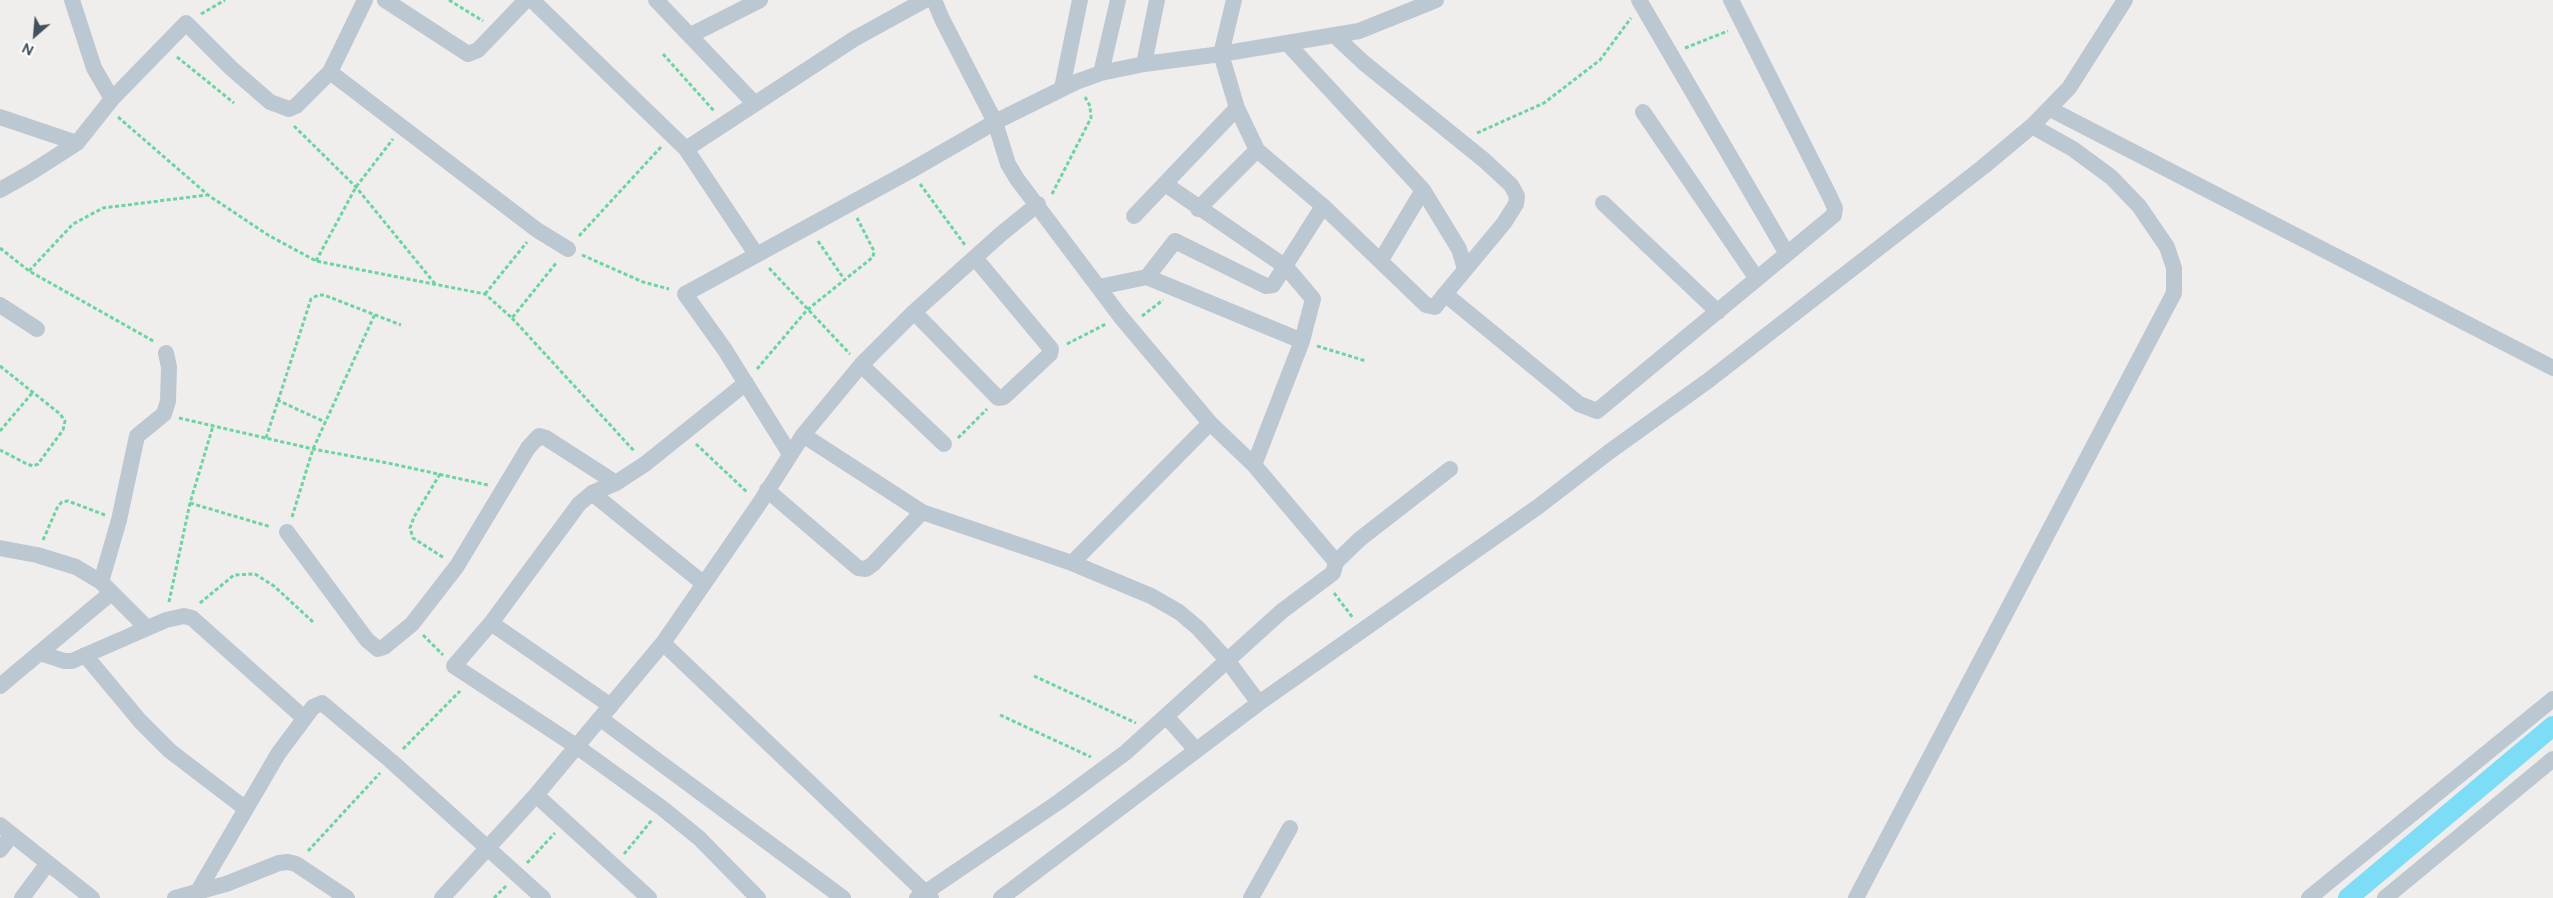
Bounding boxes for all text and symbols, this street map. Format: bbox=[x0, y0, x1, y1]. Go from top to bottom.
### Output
north arrow bbox=[10, 10, 60, 60]
text: N bbox=[19, 39, 37, 59]

